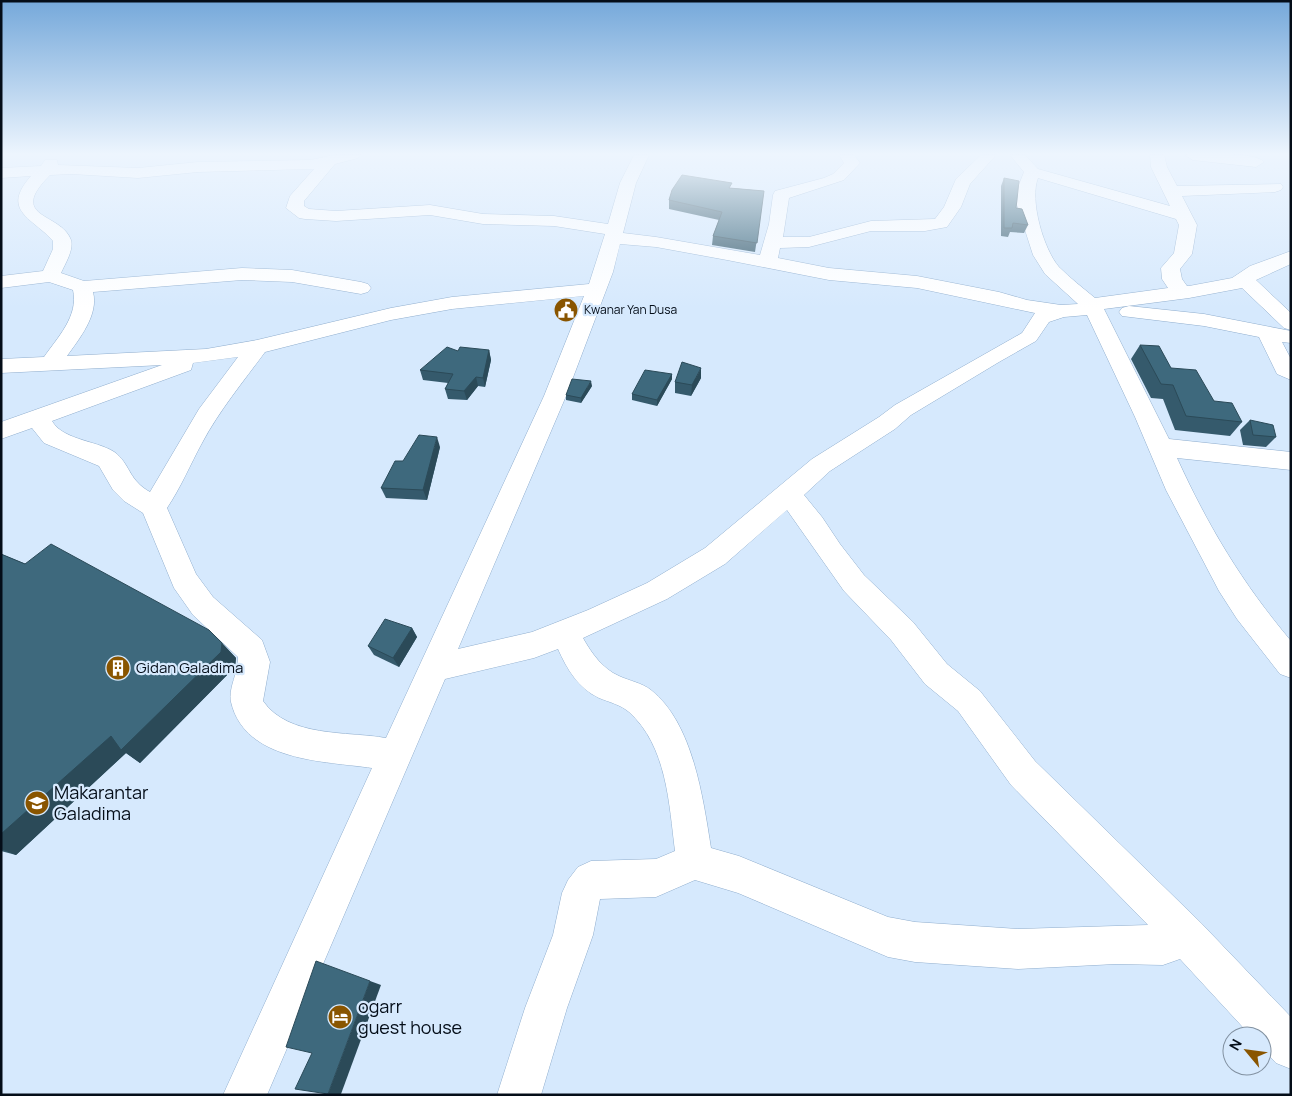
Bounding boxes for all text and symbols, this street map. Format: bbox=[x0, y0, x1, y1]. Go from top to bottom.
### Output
public building icon: Kwanar Yan Dusa bbox=[553, 297, 579, 323]
place label: Kwanar Yan Dusa bbox=[584, 301, 677, 318]
building icon: Gidan Galadima bbox=[105, 655, 131, 681]
place label: Gidan Galadima bbox=[136, 657, 243, 678]
place label: Makarantar Galadima bbox=[54, 780, 149, 825]
school or university icon: Makarantar Galadima bbox=[24, 790, 50, 816]
place label: ogarr guest house bbox=[358, 994, 462, 1039]
hotel icon: ogarr guest house bbox=[327, 1004, 353, 1030]
north arrow bbox=[1222, 1026, 1272, 1076]
text: N bbox=[1224, 1035, 1246, 1053]

